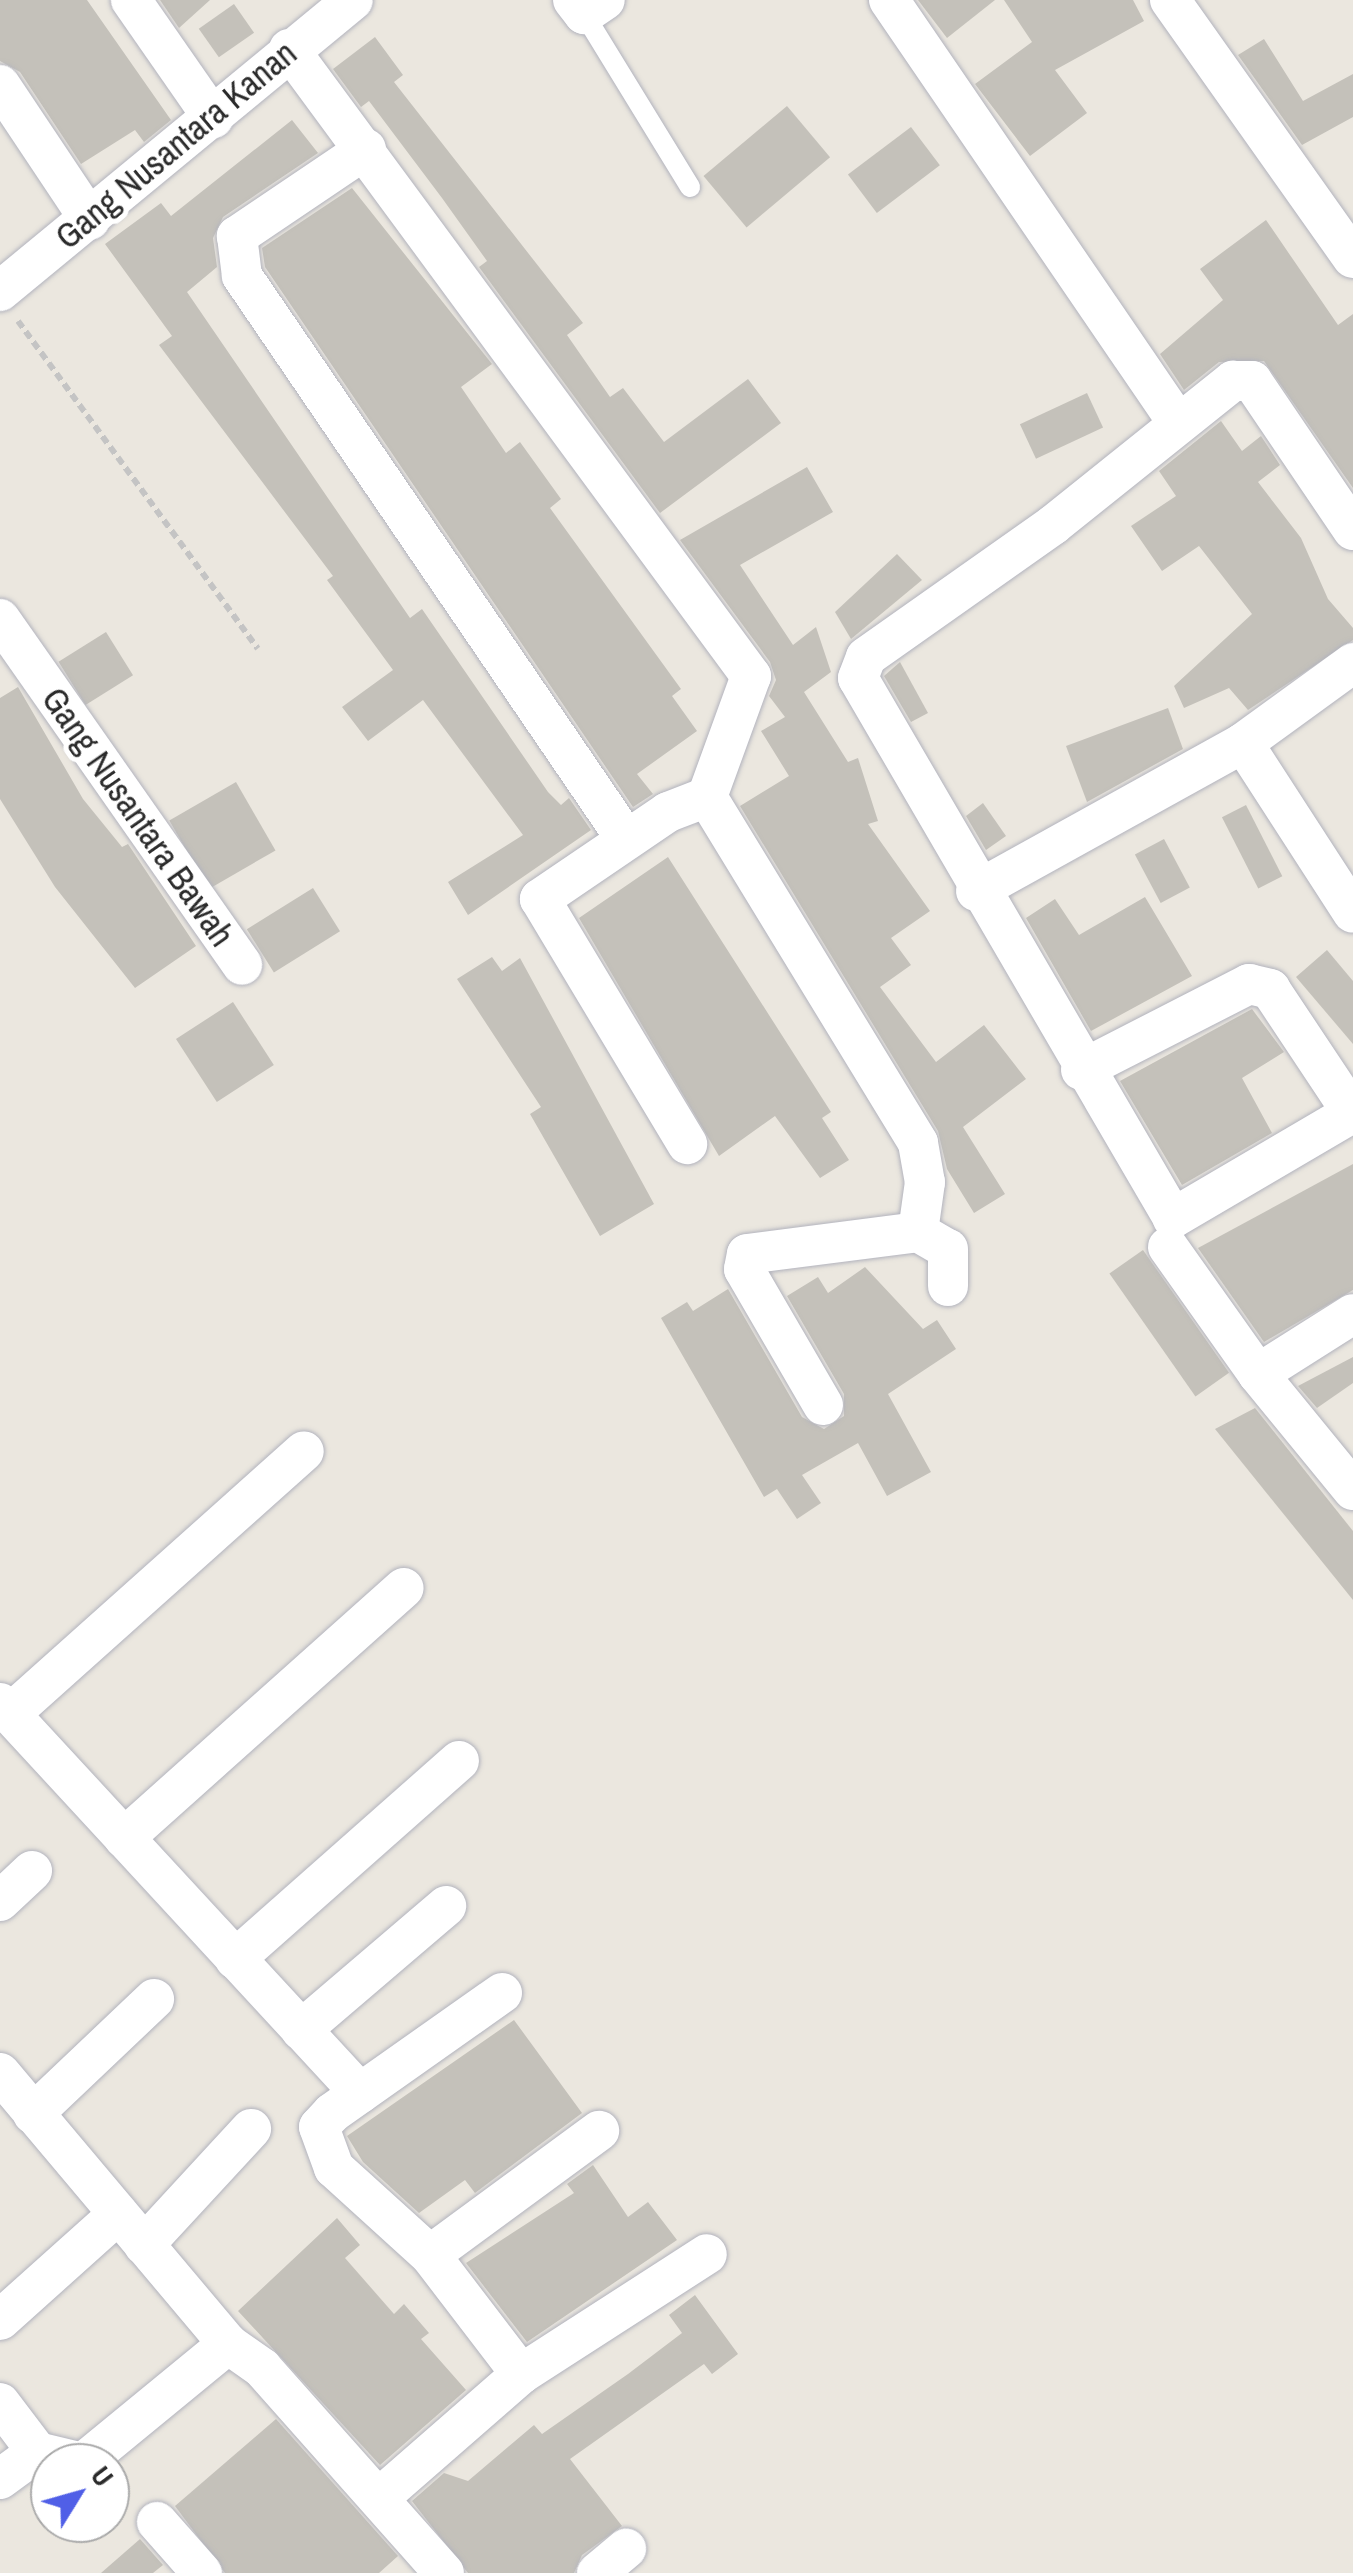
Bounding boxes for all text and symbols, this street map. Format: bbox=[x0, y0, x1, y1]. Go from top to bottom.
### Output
street label: Gang Nusantara Kanan bbox=[47, 32, 305, 258]
street label: Gang Nusantara Bawah bbox=[33, 679, 243, 955]
north arrow bbox=[30, 2443, 130, 2543]
text: U bbox=[82, 2458, 123, 2494]

